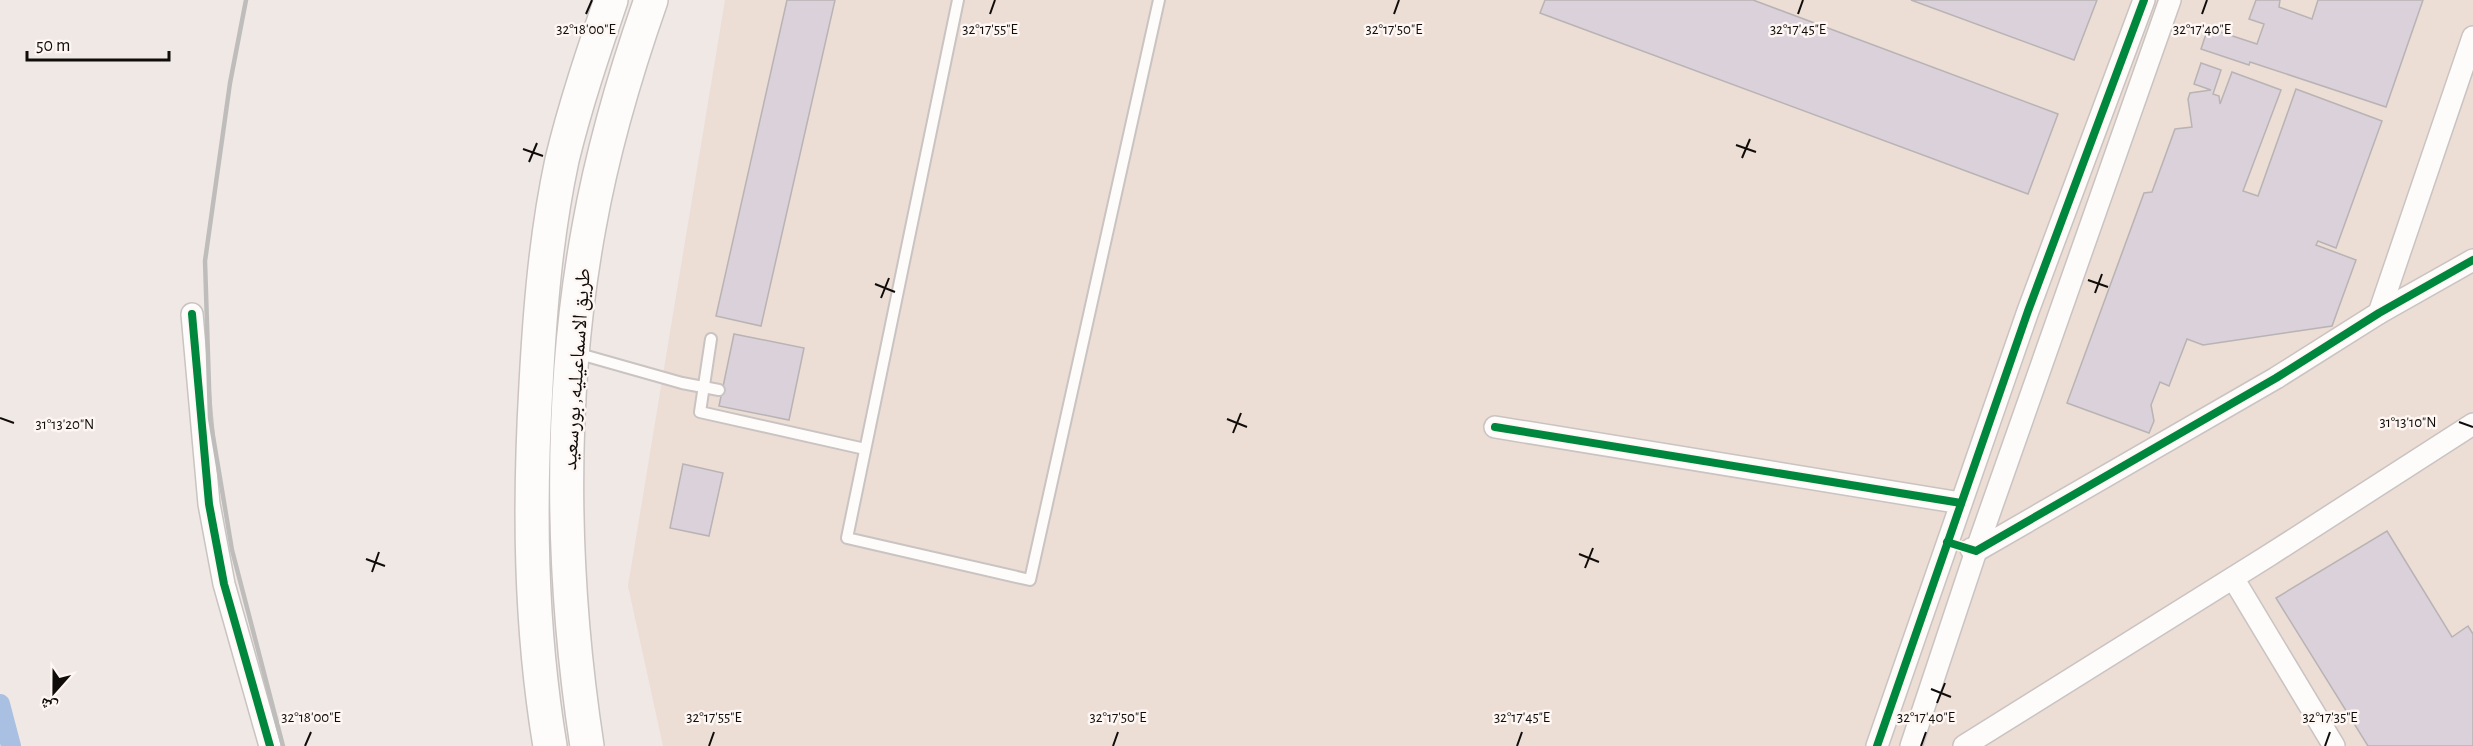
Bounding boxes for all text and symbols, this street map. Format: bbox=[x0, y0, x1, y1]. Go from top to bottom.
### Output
text: 32°18'00"E bbox=[556, 22, 616, 37]
text: 32°17'55"E bbox=[962, 22, 1018, 37]
text: 32°17'50"E bbox=[1366, 22, 1422, 37]
text: 32°17'45"E bbox=[1770, 22, 1826, 37]
text: 32°17'40"E bbox=[2173, 22, 2231, 37]
scale bar bbox=[27, 24, 170, 62]
text: 50 m bbox=[36, 37, 70, 55]
street label: طريق الاسماعيليه, بورسعيد bbox=[559, 267, 596, 471]
text: 31°13'10"N bbox=[2379, 415, 2437, 430]
text: 31°13'20"N bbox=[36, 417, 94, 432]
north arrow bbox=[24, 662, 84, 722]
text: ش bbox=[38, 694, 60, 716]
text: 32°18'00"E bbox=[281, 710, 341, 725]
text: 32°17'55"E bbox=[686, 710, 742, 725]
text: 32°17'50"E bbox=[1090, 710, 1146, 725]
text: 32°17'45"E bbox=[1494, 710, 1550, 725]
text: 32°17'40"E bbox=[1897, 710, 1955, 725]
text: 32°17'35"E bbox=[2302, 710, 2358, 725]

